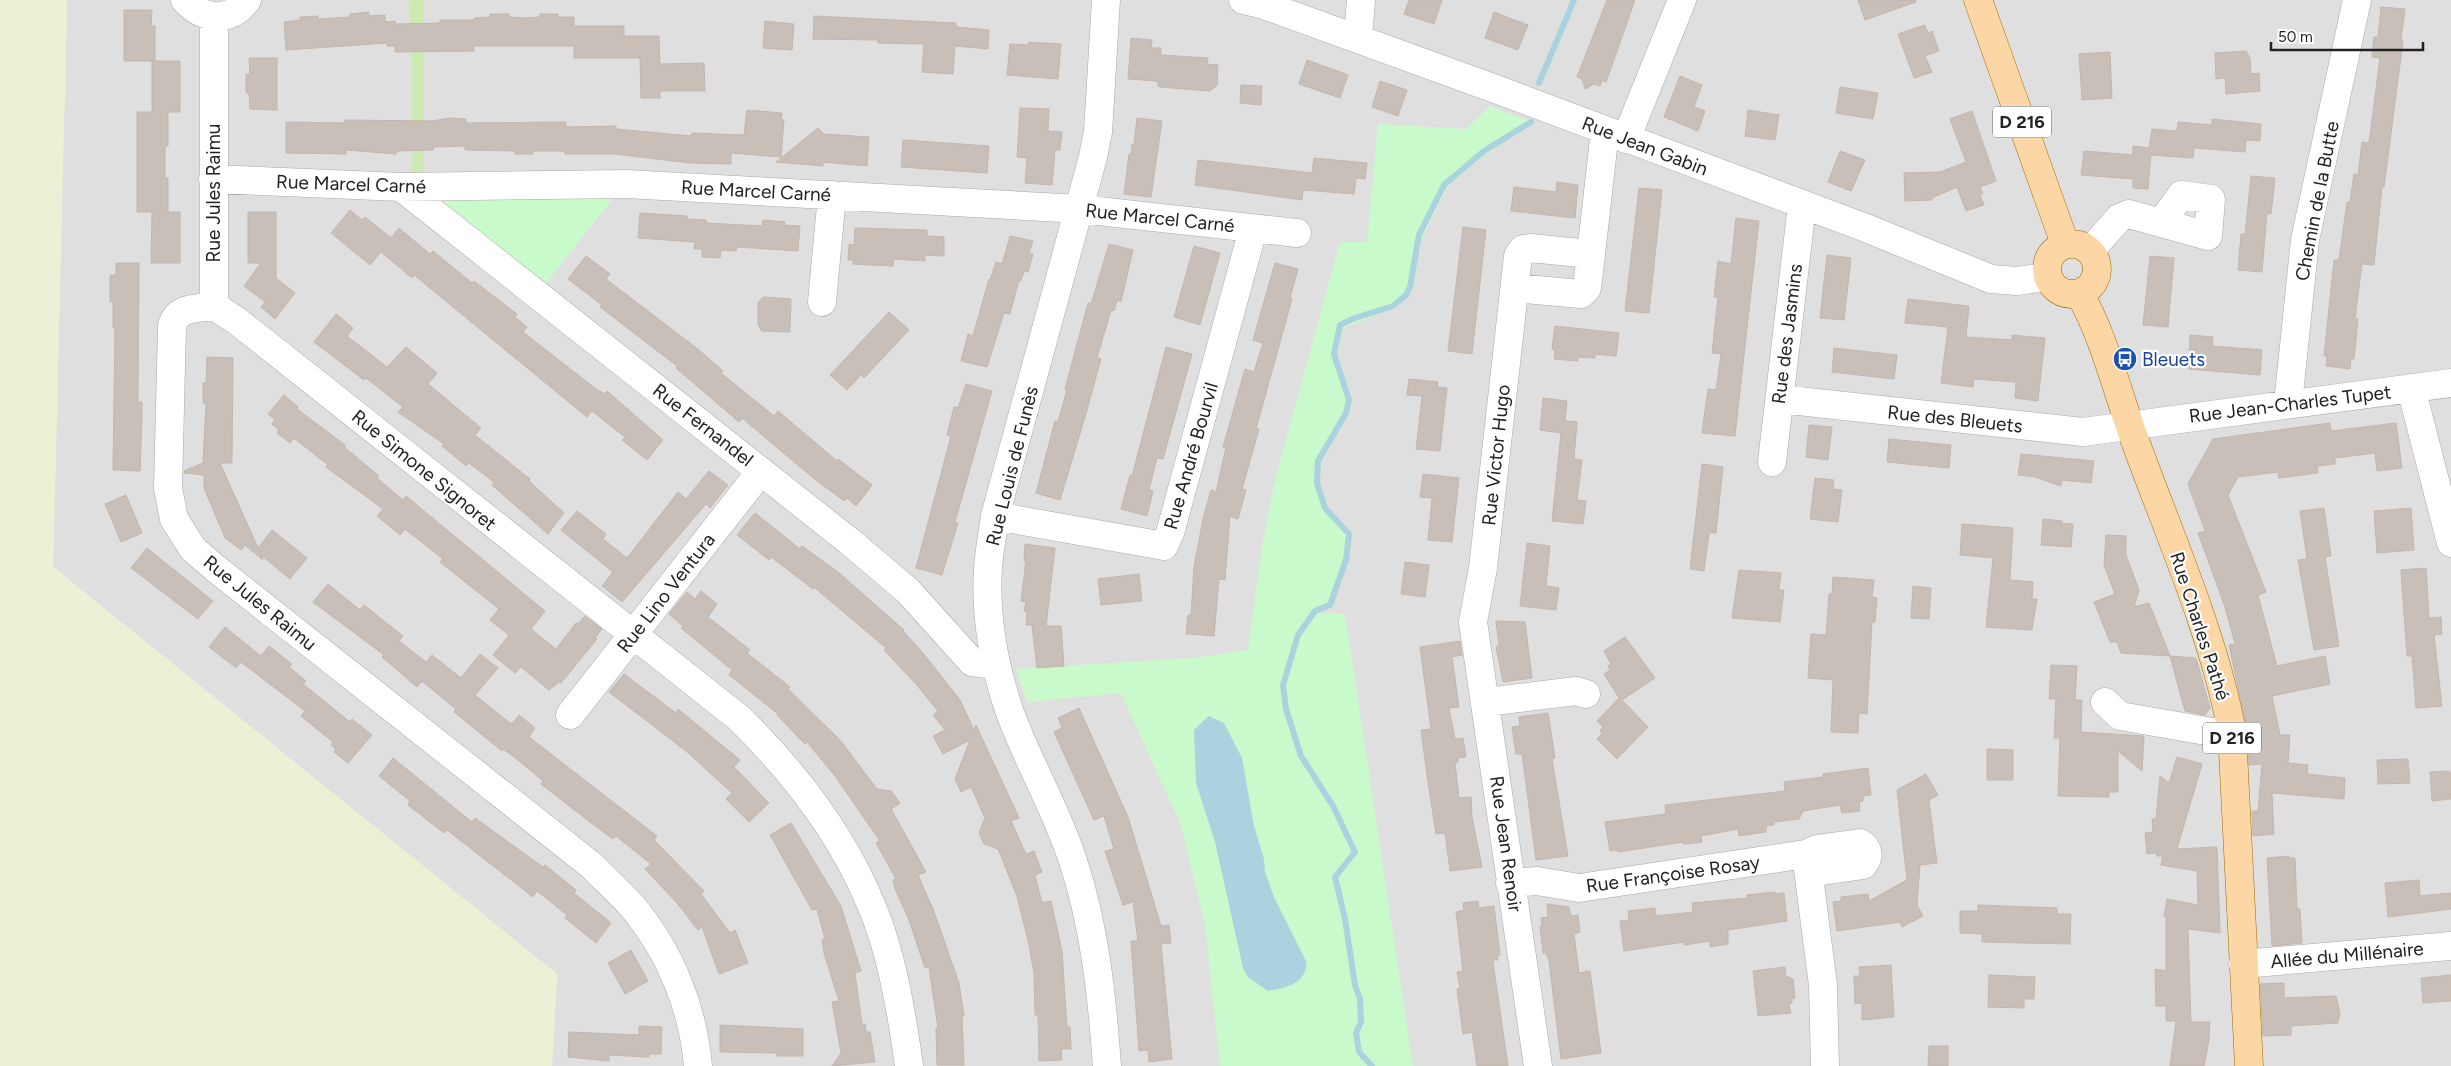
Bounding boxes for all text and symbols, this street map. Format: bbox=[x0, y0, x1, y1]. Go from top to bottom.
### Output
scale bar bbox=[2271, 20, 2424, 52]
text: 50 m bbox=[2278, 28, 2313, 46]
road number: D 216 bbox=[1993, 106, 2051, 138]
street label: Rue Jean Gabin bbox=[1579, 111, 1711, 181]
street label: Chemin de la Butte bbox=[2290, 119, 2344, 283]
street label: Rue Jules Raimu bbox=[202, 124, 225, 262]
street label: Rue Marcel Carné bbox=[276, 170, 426, 198]
street label: Rue Marcel Carné bbox=[680, 176, 832, 206]
street label: Rue Marcel Carné bbox=[1084, 199, 1236, 237]
street label: Rue des Jasmins bbox=[1767, 262, 1807, 405]
bus stop icon: Bleuets bbox=[2112, 346, 2138, 372]
place label: Bleuets bbox=[2142, 348, 2205, 371]
street label: Rue Fernandel bbox=[648, 379, 758, 471]
street label: Rue André Bourvil bbox=[1159, 380, 1223, 532]
street label: Rue Jean-Charles Tupet bbox=[2188, 380, 2392, 428]
street label: Rue Victor Hugo bbox=[1477, 383, 1515, 527]
street label: Rue Louis de Funès bbox=[981, 384, 1043, 548]
street label: Rue des Bleuets bbox=[1886, 400, 2024, 438]
street label: Rue Simone Signoret bbox=[347, 405, 501, 535]
street label: Rue Lino Ventura bbox=[612, 529, 720, 657]
street label: Rue Charles Pathé bbox=[2165, 549, 2235, 703]
street label: Rue Jules Raimu bbox=[199, 550, 321, 656]
road number: D 216 bbox=[2203, 722, 2261, 754]
street label: Rue Jean Renoir bbox=[1485, 774, 1527, 914]
street label: Rue Françoise Rosay bbox=[1585, 850, 1761, 898]
street label: Allée du Millénaire bbox=[2269, 937, 2425, 973]

